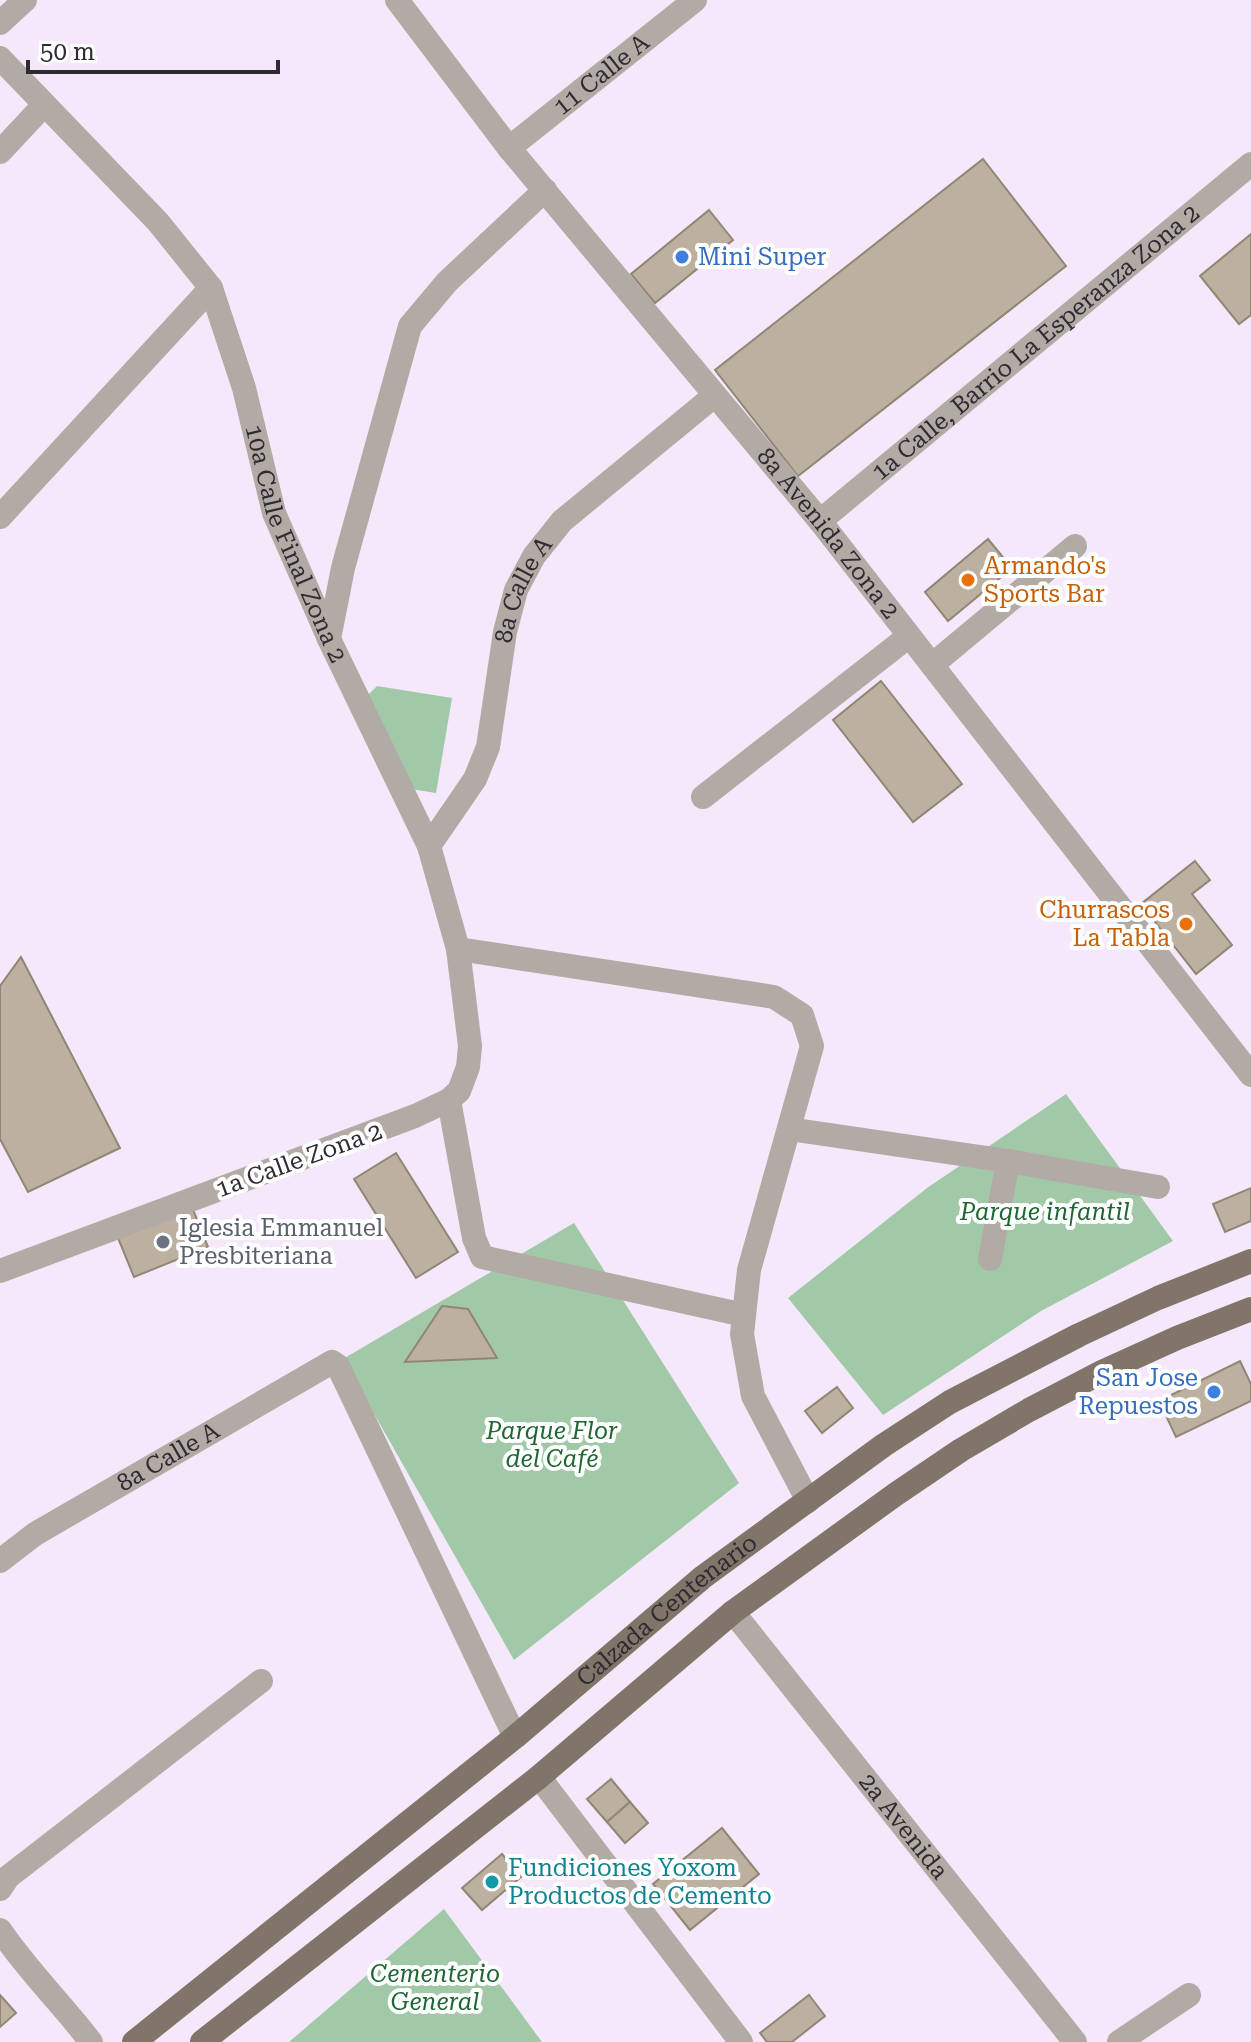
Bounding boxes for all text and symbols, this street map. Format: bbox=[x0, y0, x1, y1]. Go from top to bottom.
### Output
scale bar bbox=[28, 24, 278, 74]
street label: 11 Calle A bbox=[548, 28, 655, 121]
text: 50 m bbox=[40, 38, 95, 66]
street label: 1a Calle, Barrio La Esperanza Zona 2 bbox=[866, 199, 1205, 486]
place label: Mini Super bbox=[698, 243, 827, 271]
marker: Mini Super bbox=[673, 248, 691, 266]
street label: 10a Calle Final Zona 2 bbox=[239, 422, 352, 667]
street label: 8a Avenida Zona 2 bbox=[751, 442, 905, 624]
street label: 8a Calle A bbox=[490, 531, 558, 645]
place label: Armando's Sports Bar bbox=[984, 552, 1106, 608]
marker: Armando's Sports Bar bbox=[959, 571, 977, 589]
place label: Churrascos La Tabla bbox=[1039, 896, 1170, 952]
marker: Churrascos La Tabla bbox=[1177, 915, 1195, 933]
street label: 1a Calle Zona 2 bbox=[212, 1117, 386, 1203]
park label: Parque infantil bbox=[959, 1198, 1130, 1226]
place label: Iglesia Emmanuel Presbiteriana bbox=[179, 1214, 383, 1270]
marker: Iglesia Emmanuel Presbiteriana bbox=[154, 1233, 172, 1251]
place label: San Jose Repuestos bbox=[1078, 1364, 1198, 1420]
marker: San Jose Repuestos bbox=[1205, 1383, 1223, 1401]
street label: 8a Calle A bbox=[112, 1416, 224, 1498]
park label: Parque Flor del Café bbox=[485, 1417, 618, 1473]
street label: Calzada Centenario bbox=[571, 1528, 763, 1692]
street label: 2a Avenida bbox=[853, 1768, 954, 1885]
place label: Fundiciones Yoxom Productos de Cemento bbox=[508, 1854, 772, 1910]
marker: Fundiciones Yoxom Productos de Cemento bbox=[483, 1873, 501, 1891]
park label: Cementerio General bbox=[370, 1960, 500, 2016]

